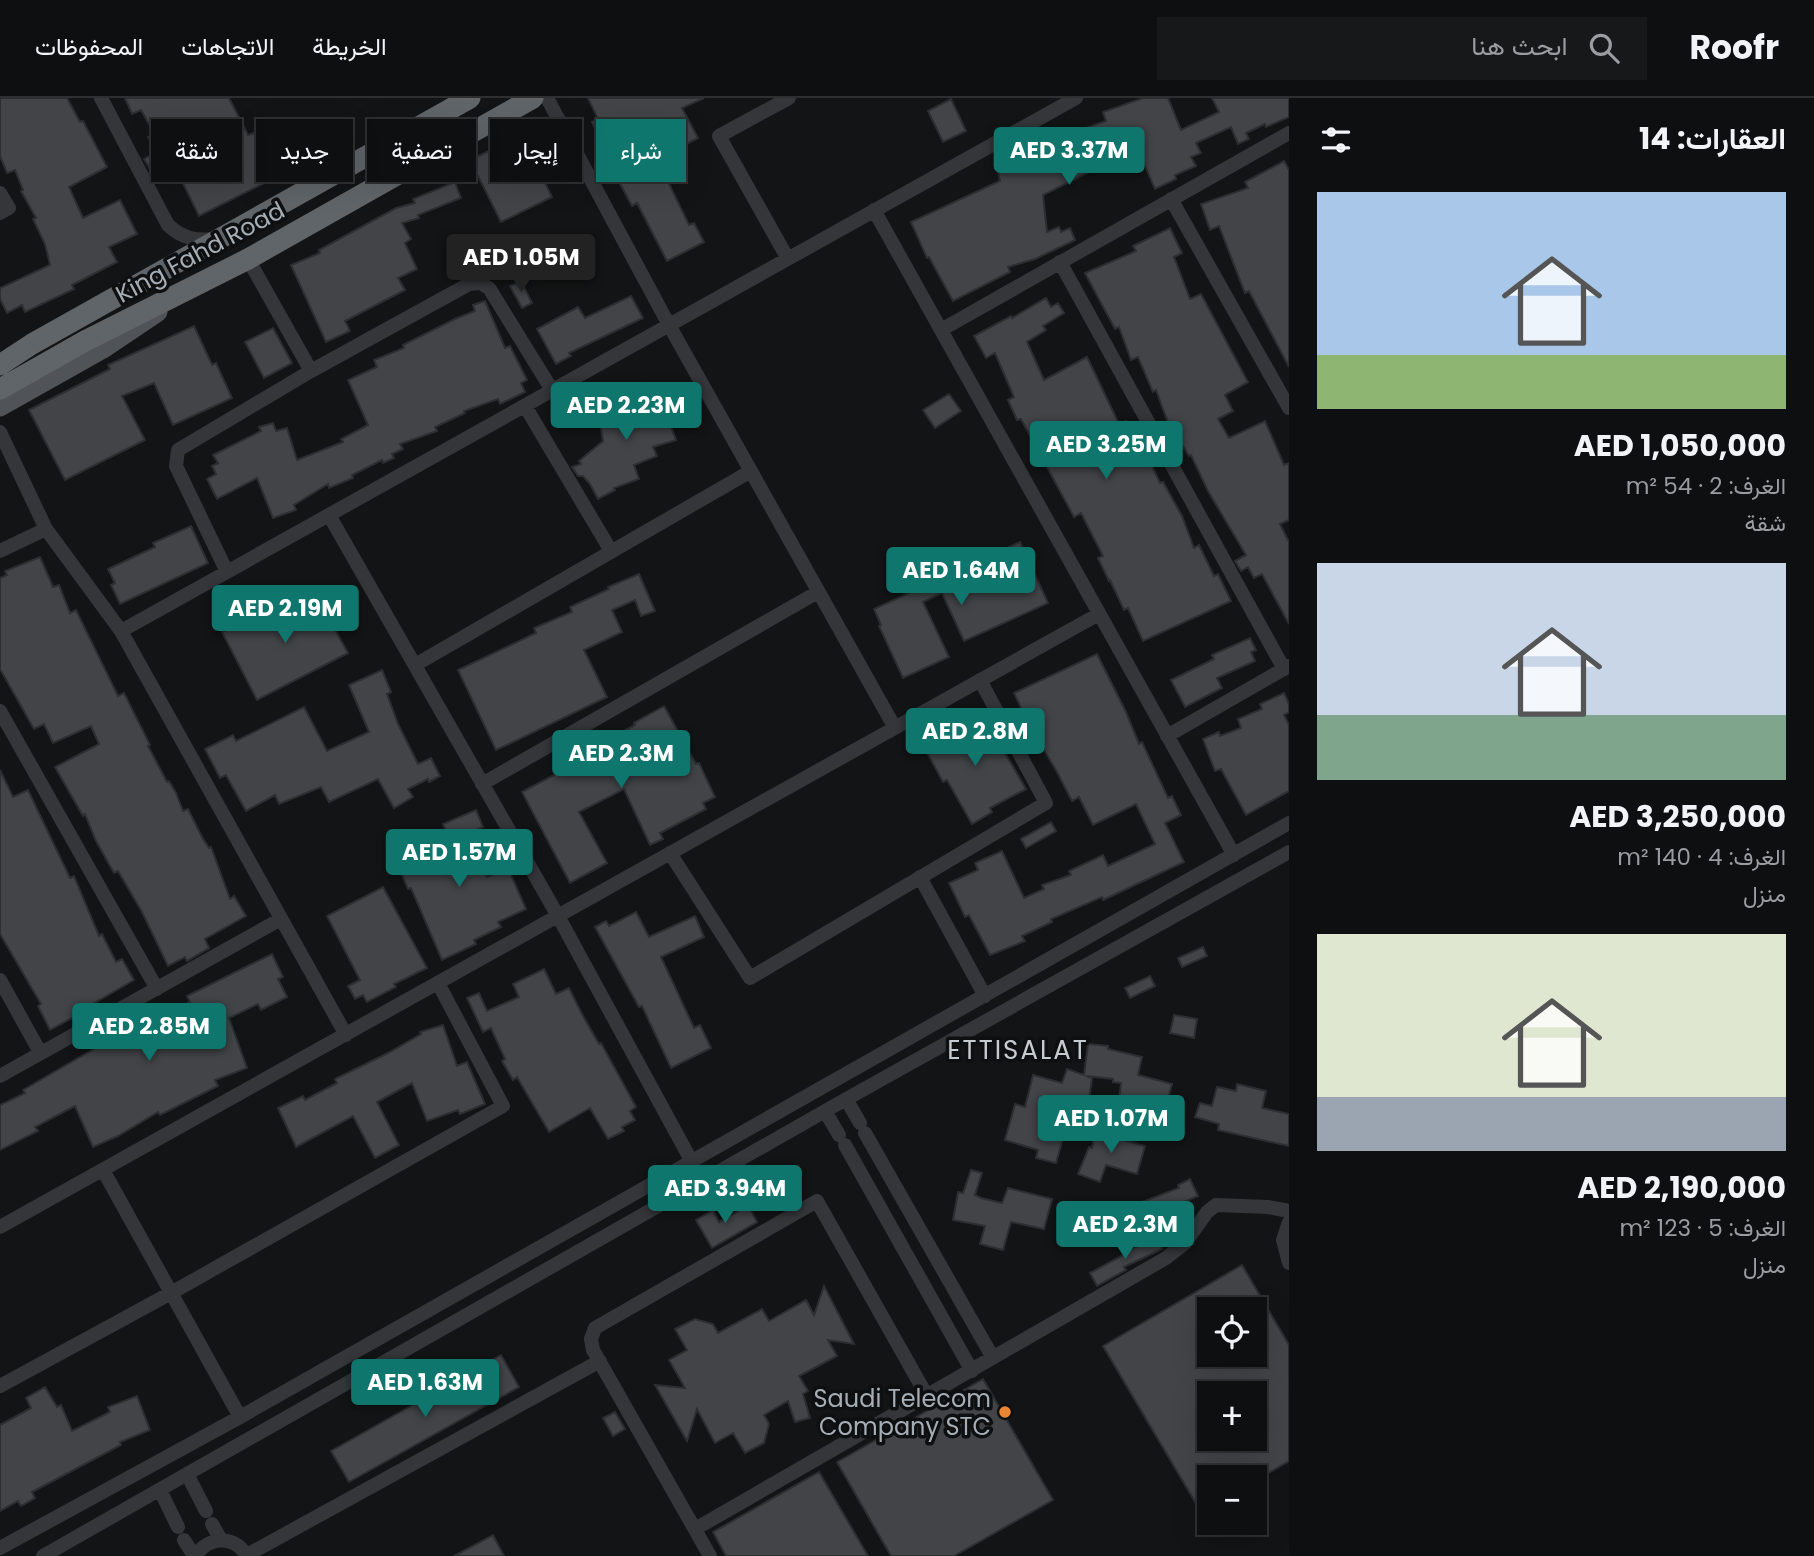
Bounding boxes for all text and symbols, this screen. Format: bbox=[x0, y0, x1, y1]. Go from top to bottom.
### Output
search box bbox=[1157, 17, 1647, 80]
text: Roofr bbox=[1689, 24, 1779, 71]
text: ابحث هنا bbox=[1471, 28, 1567, 64]
icon: search bbox=[1585, 29, 1623, 67]
text: المحفوظات bbox=[35, 30, 143, 63]
text: الاتجاهات bbox=[181, 30, 274, 63]
text: الخريطة bbox=[312, 30, 387, 63]
text: العقارات: 14 bbox=[1639, 117, 1786, 160]
chip: شقة bbox=[151, 119, 242, 182]
chip: جديد bbox=[256, 119, 353, 182]
chip: تصفية bbox=[367, 119, 476, 182]
chip: إيجار bbox=[490, 119, 582, 182]
chip: شراء bbox=[596, 119, 686, 182]
icon: filters bbox=[1317, 121, 1355, 159]
pin: AED 3.37M bbox=[989, 127, 1149, 187]
text: AED 3.37M bbox=[1010, 134, 1128, 166]
street label: King Fahd Road bbox=[110, 194, 290, 310]
pin: AED 1.05M bbox=[441, 234, 601, 294]
icon: home bbox=[1489, 238, 1615, 364]
text: AED 1.05M bbox=[462, 241, 580, 273]
pin: AED 2.23M bbox=[546, 382, 706, 442]
text: AED 2.23M bbox=[567, 389, 685, 421]
pin: AED 3.25M bbox=[1026, 422, 1186, 481]
text: AED 1,050,000 bbox=[1574, 424, 1786, 467]
text: AED 3.25M bbox=[1046, 428, 1166, 460]
text: الغرف: 2 · 54 m² bbox=[1626, 470, 1786, 502]
text: شقة bbox=[1744, 507, 1786, 539]
pin: AED 1.64M bbox=[881, 547, 1041, 607]
text: AED 1.64M bbox=[902, 554, 1020, 586]
pin: AED 2.19M bbox=[205, 586, 365, 645]
text: AED 2.19M bbox=[228, 592, 342, 624]
icon: home bbox=[1489, 609, 1615, 735]
pin: AED 2.8M bbox=[903, 708, 1047, 768]
text: AED 2.8M bbox=[922, 715, 1028, 747]
pin: AED 2.3M bbox=[549, 730, 693, 790]
text: AED 2.3M bbox=[568, 737, 674, 769]
text: AED 3,250,000 bbox=[1569, 795, 1786, 838]
pin: AED 1.57M bbox=[379, 830, 539, 889]
text: AED 1.57M bbox=[402, 836, 516, 868]
text: الغرف: 4 · 140 m² bbox=[1617, 841, 1786, 873]
text: منزل bbox=[1743, 878, 1786, 910]
icon: home bbox=[1489, 980, 1615, 1106]
pin: AED 2.85M bbox=[69, 1004, 229, 1063]
text: AED 2.85M bbox=[88, 1010, 210, 1042]
district label: ETTISALAT bbox=[947, 1032, 1089, 1068]
pin: AED 1.07M bbox=[1031, 1096, 1191, 1155]
text: AED 1.07M bbox=[1054, 1102, 1168, 1134]
pin: AED 3.94M bbox=[645, 1166, 805, 1225]
text: AED 2,190,000 bbox=[1577, 1166, 1786, 1209]
text: AED 3.94M bbox=[664, 1172, 786, 1204]
pin: AED 2.3M bbox=[1053, 1202, 1197, 1261]
text: AED 2.3M bbox=[1072, 1208, 1178, 1240]
text: الغرف: 5 · 123 m² bbox=[1619, 1212, 1786, 1244]
text: منزل bbox=[1743, 1249, 1786, 1281]
map controls bbox=[1197, 1297, 1267, 1535]
button: locate bbox=[1197, 1297, 1267, 1367]
pin: AED 1.63M bbox=[345, 1360, 505, 1419]
text: AED 1.63M bbox=[367, 1366, 483, 1398]
button: + bbox=[1197, 1381, 1267, 1451]
place label: Saudi Telecom Company STC bbox=[813, 1382, 991, 1443]
marker: Saudi Telecom Company STC bbox=[997, 1404, 1013, 1420]
button: − bbox=[1197, 1465, 1267, 1535]

